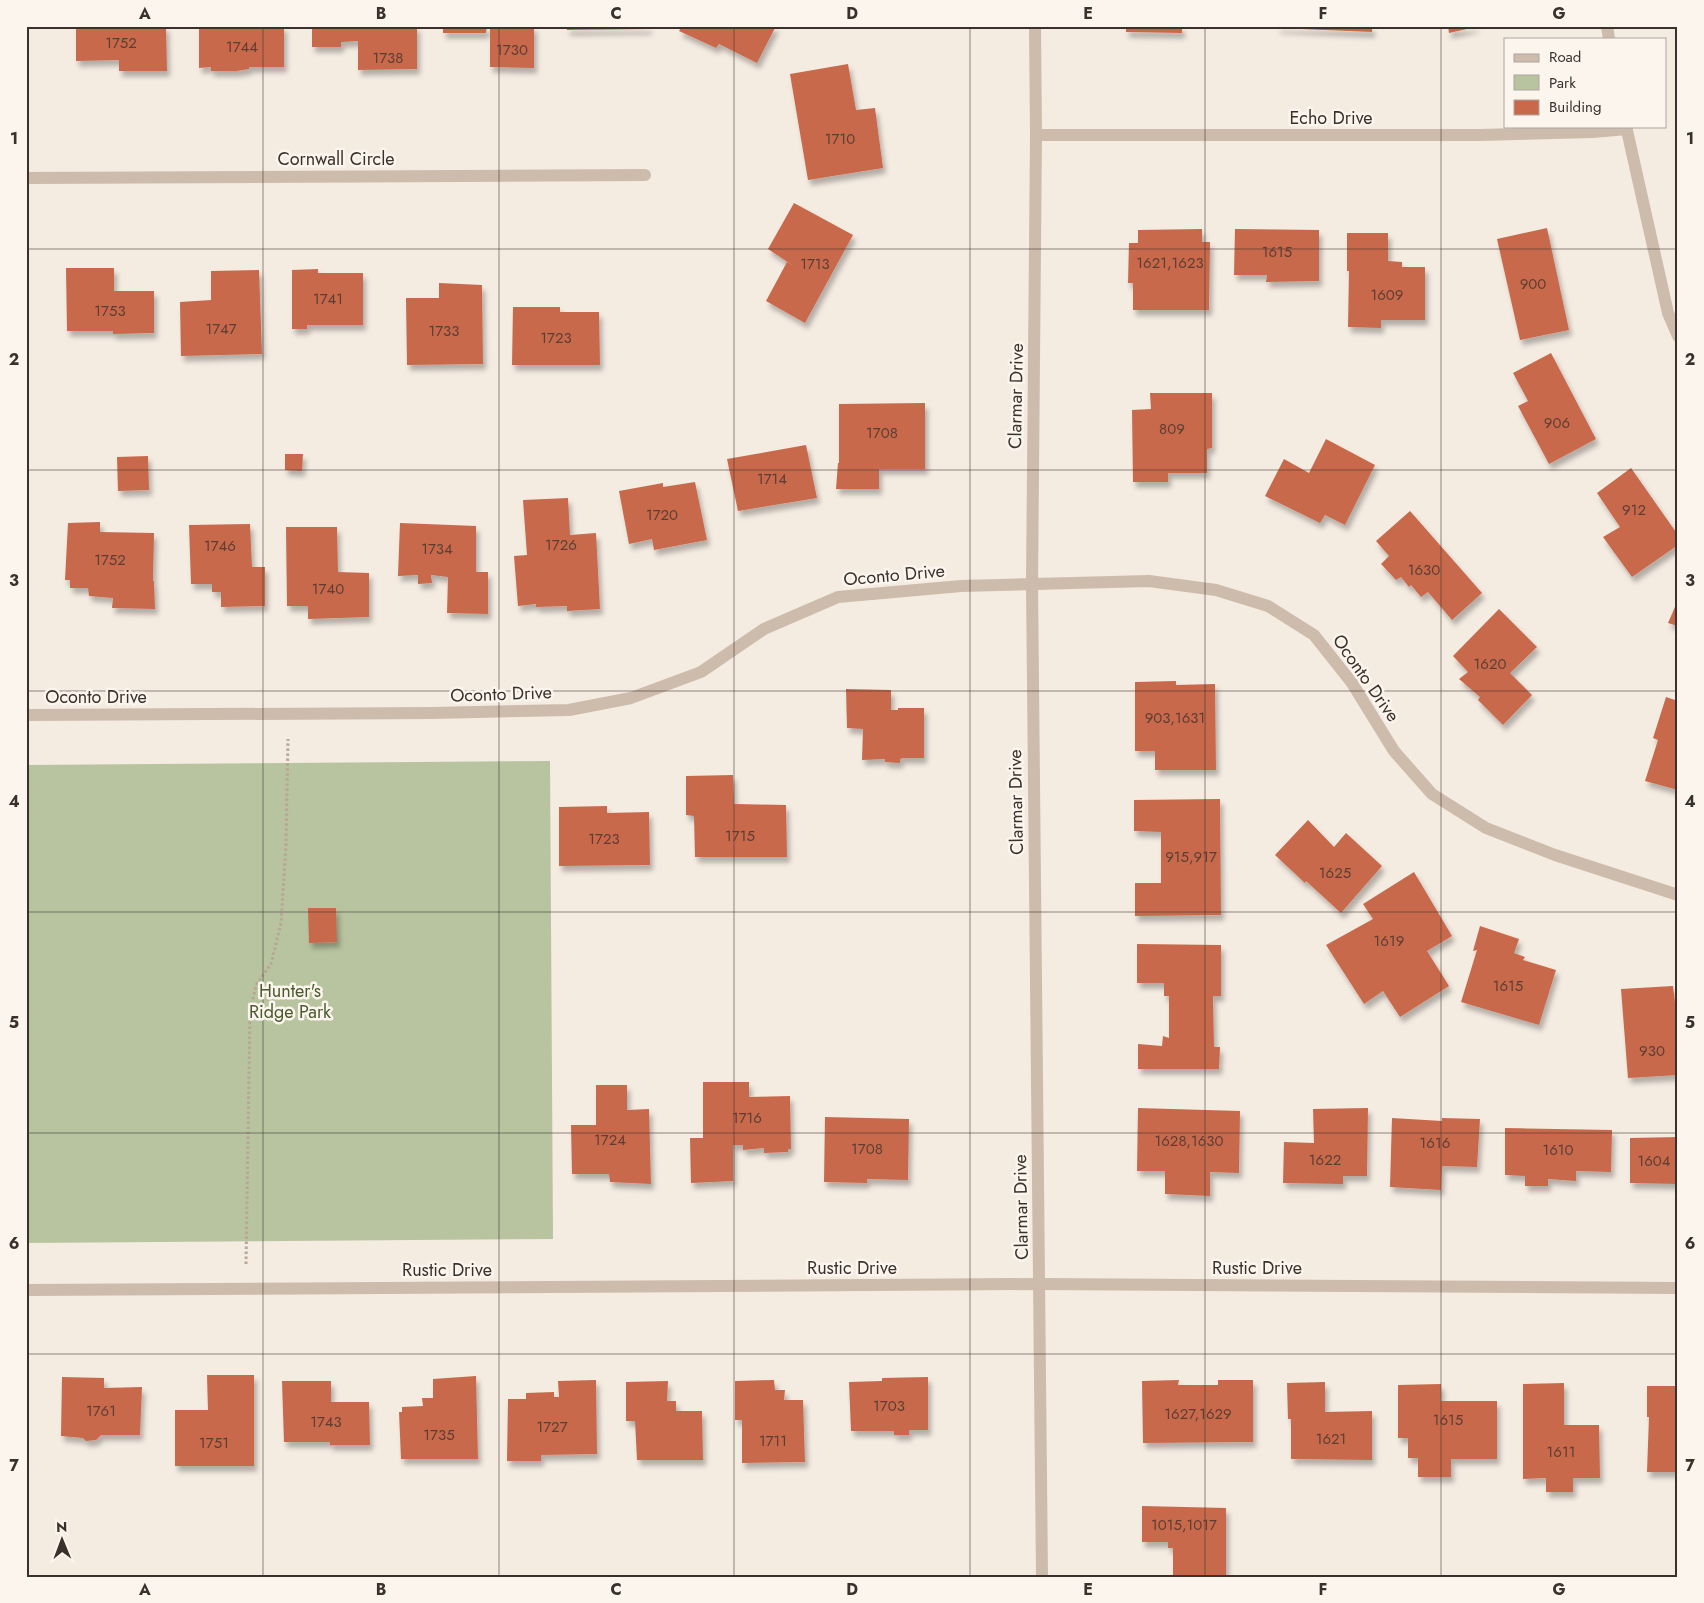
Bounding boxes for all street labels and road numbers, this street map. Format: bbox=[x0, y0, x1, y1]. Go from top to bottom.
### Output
street label: Echo Drive bbox=[1289, 105, 1373, 131]
street label: Cornwall Circle bbox=[277, 146, 395, 172]
street label: Clarmar Drive bbox=[1002, 343, 1030, 449]
street label: Oconto Drive bbox=[842, 558, 946, 592]
street label: Oconto Drive bbox=[1326, 629, 1406, 727]
street label: Oconto Drive bbox=[450, 679, 552, 709]
street label: Oconto Drive bbox=[45, 684, 147, 710]
street label: Clarmar Drive bbox=[1002, 749, 1030, 855]
street label: Clarmar Drive bbox=[1007, 1154, 1035, 1260]
street label: Rustic Drive bbox=[807, 1255, 897, 1281]
street label: Rustic Drive bbox=[1212, 1255, 1302, 1281]
street label: Rustic Drive bbox=[402, 1257, 492, 1283]

